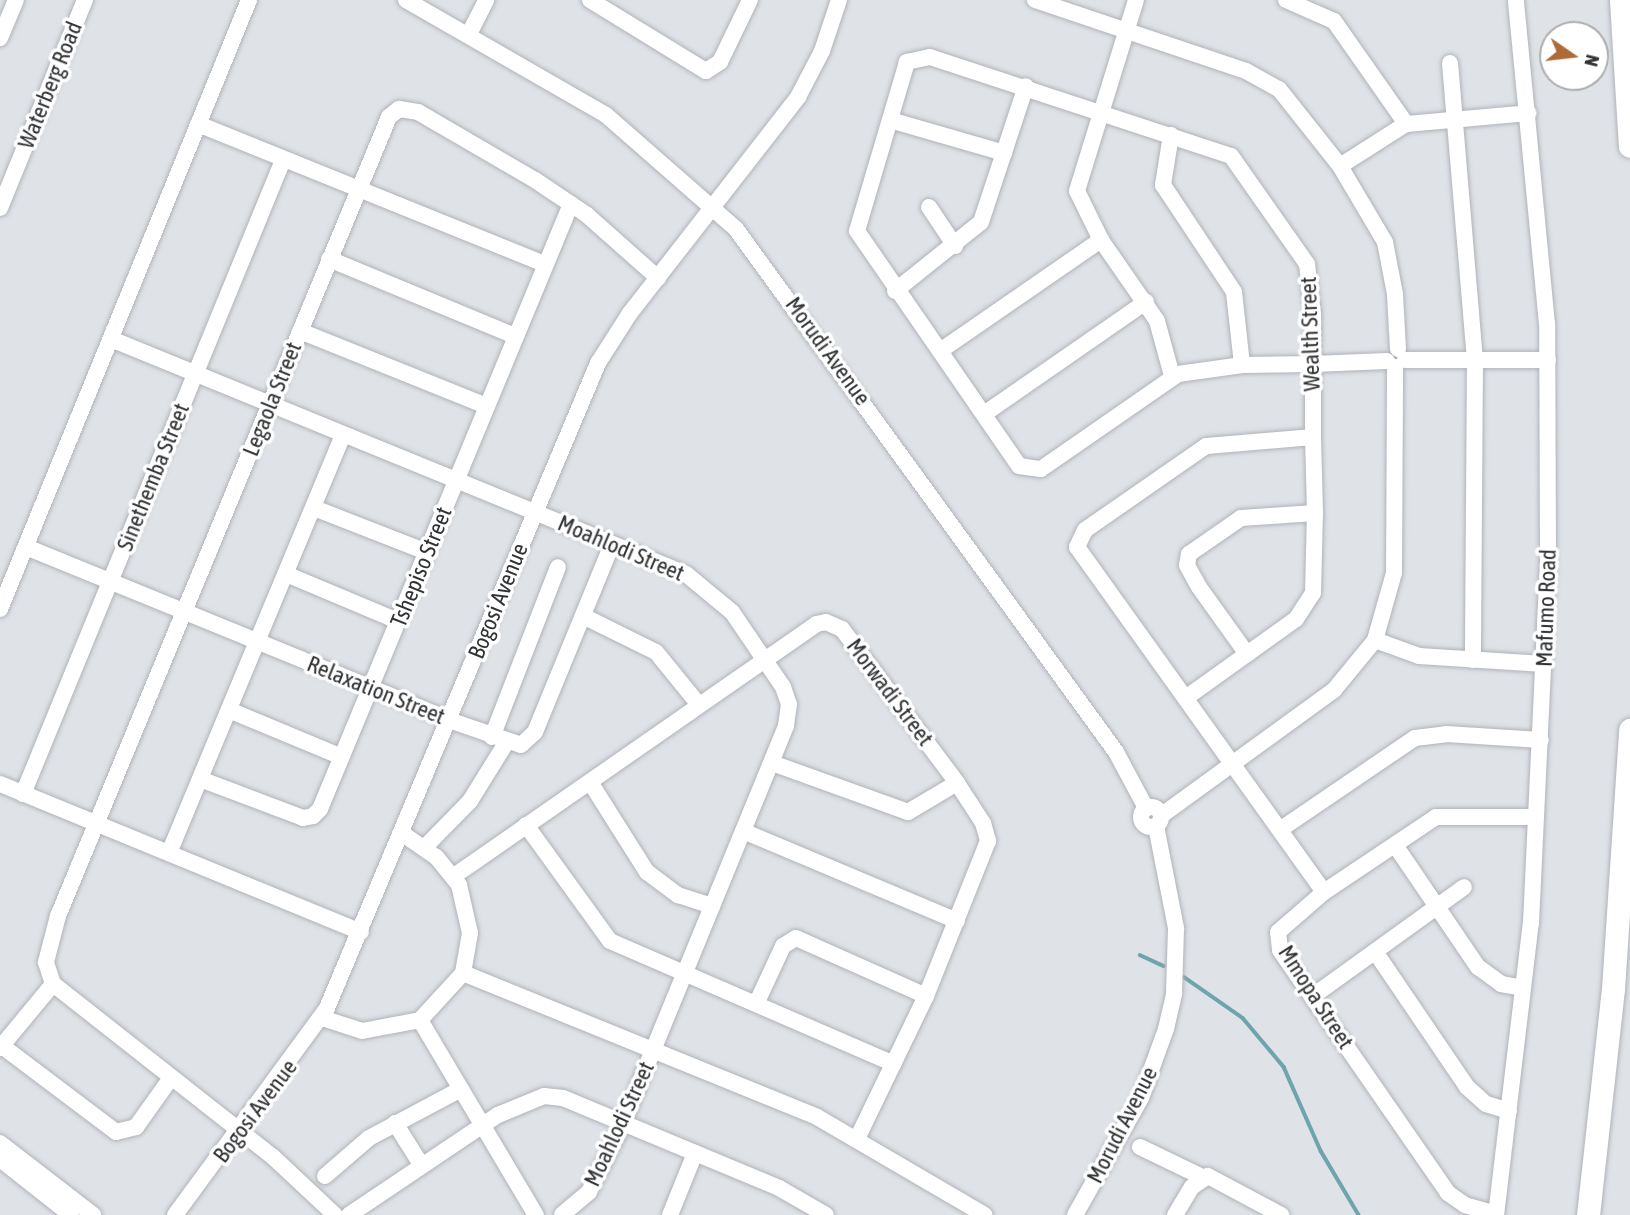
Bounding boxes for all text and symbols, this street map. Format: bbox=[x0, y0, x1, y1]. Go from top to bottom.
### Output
street label: Waterberg Road bbox=[12, 17, 88, 153]
north arrow bbox=[1539, 21, 1609, 91]
text: N bbox=[1580, 52, 1604, 69]
street label: Wealth Street bbox=[1294, 276, 1326, 392]
street label: Morudi Avenue bbox=[779, 291, 877, 411]
street label: Legaola Street bbox=[237, 338, 307, 460]
street label: Sinethemba Street bbox=[111, 399, 195, 555]
street label: Tshepiso Street bbox=[384, 503, 458, 631]
street label: Moahlodi Street bbox=[554, 509, 688, 587]
street label: Bogosi Avenue bbox=[462, 539, 534, 663]
street label: Mafumo Road bbox=[1530, 549, 1562, 667]
street label: Morwadi Street bbox=[841, 633, 939, 751]
street label: Relaxation Street bbox=[303, 650, 449, 730]
street label: Mmopa Street bbox=[1272, 940, 1360, 1054]
street label: Bogosi Avenue bbox=[207, 1054, 303, 1168]
street label: Moahlodi Street bbox=[578, 1057, 660, 1191]
street label: Morudi Avenue bbox=[1081, 1062, 1163, 1188]

